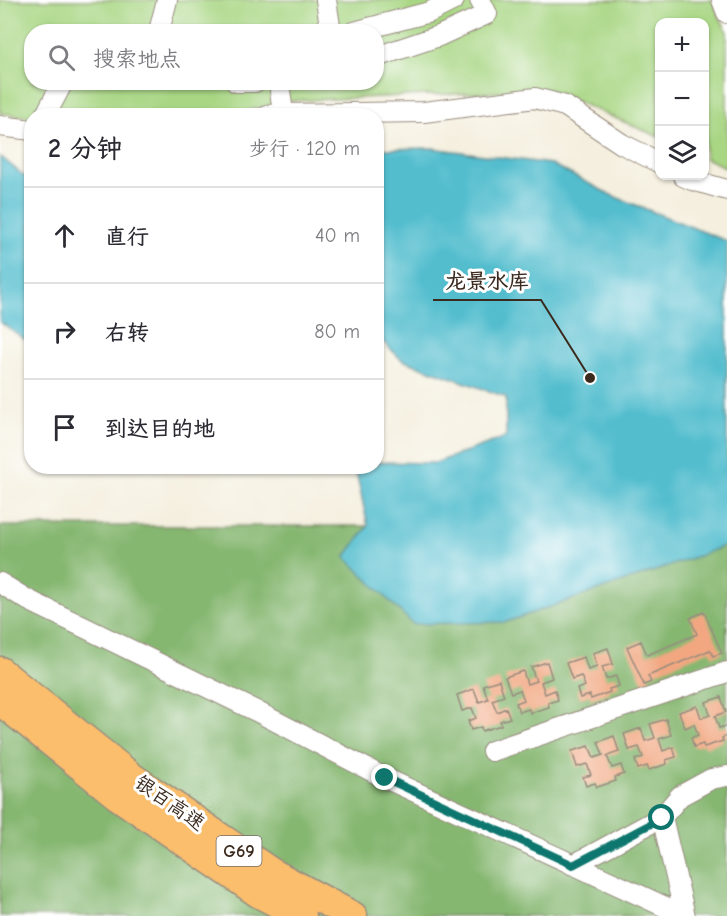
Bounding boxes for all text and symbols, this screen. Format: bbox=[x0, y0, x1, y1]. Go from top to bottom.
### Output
map controls bbox=[655, 18, 709, 180]
button: + bbox=[655, 18, 709, 72]
search box bbox=[24, 24, 384, 90]
icon: search bbox=[45, 41, 78, 74]
text: 搜索地点 bbox=[93, 46, 181, 72]
button: − bbox=[655, 72, 709, 126]
button: layers bbox=[655, 126, 709, 180]
text: 2 分钟 bbox=[48, 134, 122, 164]
text: 步行 · 120 m bbox=[249, 137, 360, 160]
icon: ahead bbox=[48, 219, 81, 252]
text: 直行 bbox=[105, 224, 149, 250]
text: 40 m bbox=[315, 224, 360, 247]
callout: 龙景水库 bbox=[433, 261, 541, 300]
text: 龙景水库 bbox=[445, 269, 529, 293]
icon: right bbox=[48, 315, 81, 348]
text: 右转 bbox=[105, 320, 149, 346]
text: 80 m bbox=[314, 320, 360, 343]
icon: arrive bbox=[48, 411, 81, 444]
text: 到达目的地 bbox=[105, 416, 215, 442]
route end bbox=[371, 764, 397, 790]
street label: 银百高速 bbox=[131, 771, 209, 835]
route start bbox=[648, 804, 674, 830]
road number: G69 bbox=[216, 836, 262, 866]

